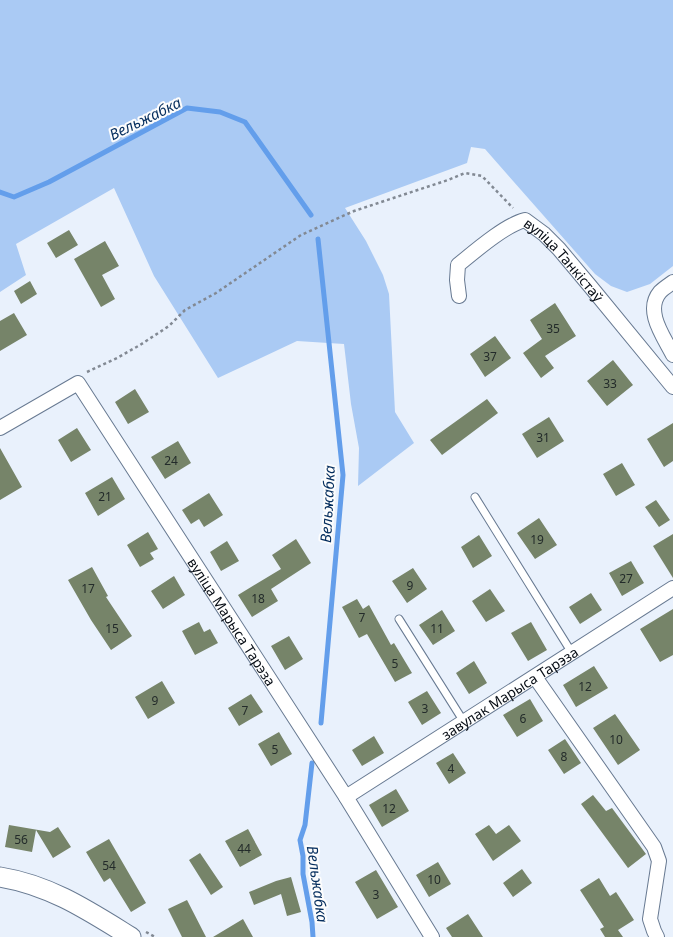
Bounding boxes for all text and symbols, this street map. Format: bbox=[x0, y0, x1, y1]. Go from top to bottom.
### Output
water label: Вельжабка bbox=[106, 92, 185, 144]
street label: вуліца Танкістаў bbox=[520, 213, 609, 306]
house number: 35 bbox=[546, 320, 560, 337]
house number: 37 bbox=[483, 348, 497, 365]
house number: 33 bbox=[603, 375, 617, 392]
house number: 31 bbox=[536, 429, 550, 446]
house number: 24 bbox=[164, 452, 178, 469]
water label: Вельжабка bbox=[315, 464, 339, 543]
house number: 21 bbox=[98, 488, 112, 505]
house number: 19 bbox=[530, 531, 544, 548]
street label: вуліца Марыса Тарэза bbox=[184, 554, 281, 689]
house number: 27 bbox=[619, 570, 633, 587]
house number: 9 bbox=[407, 577, 414, 594]
house number: 17 bbox=[81, 580, 95, 597]
house number: 18 bbox=[251, 590, 265, 607]
house number: 7 bbox=[359, 609, 366, 626]
house number: 15 bbox=[105, 620, 119, 637]
house number: 11 bbox=[430, 620, 444, 637]
street label: завулак Марыса Тарэза bbox=[437, 642, 582, 743]
house number: 5 bbox=[392, 655, 399, 672]
house number: 12 bbox=[578, 678, 592, 695]
house number: 9 bbox=[152, 692, 159, 709]
house number: 3 bbox=[422, 700, 429, 717]
house number: 7 bbox=[242, 702, 249, 719]
house number: 6 bbox=[520, 710, 527, 727]
house number: 10 bbox=[609, 731, 623, 748]
house number: 5 bbox=[272, 741, 279, 758]
house number: 8 bbox=[561, 748, 568, 765]
house number: 4 bbox=[448, 760, 455, 777]
house number: 12 bbox=[382, 800, 396, 817]
house number: 56 bbox=[14, 831, 28, 848]
house number: 44 bbox=[237, 840, 251, 857]
water label: Вельжабка bbox=[303, 844, 333, 924]
house number: 54 bbox=[102, 857, 116, 874]
house number: 10 bbox=[427, 871, 441, 888]
house number: 3 bbox=[373, 886, 380, 903]

